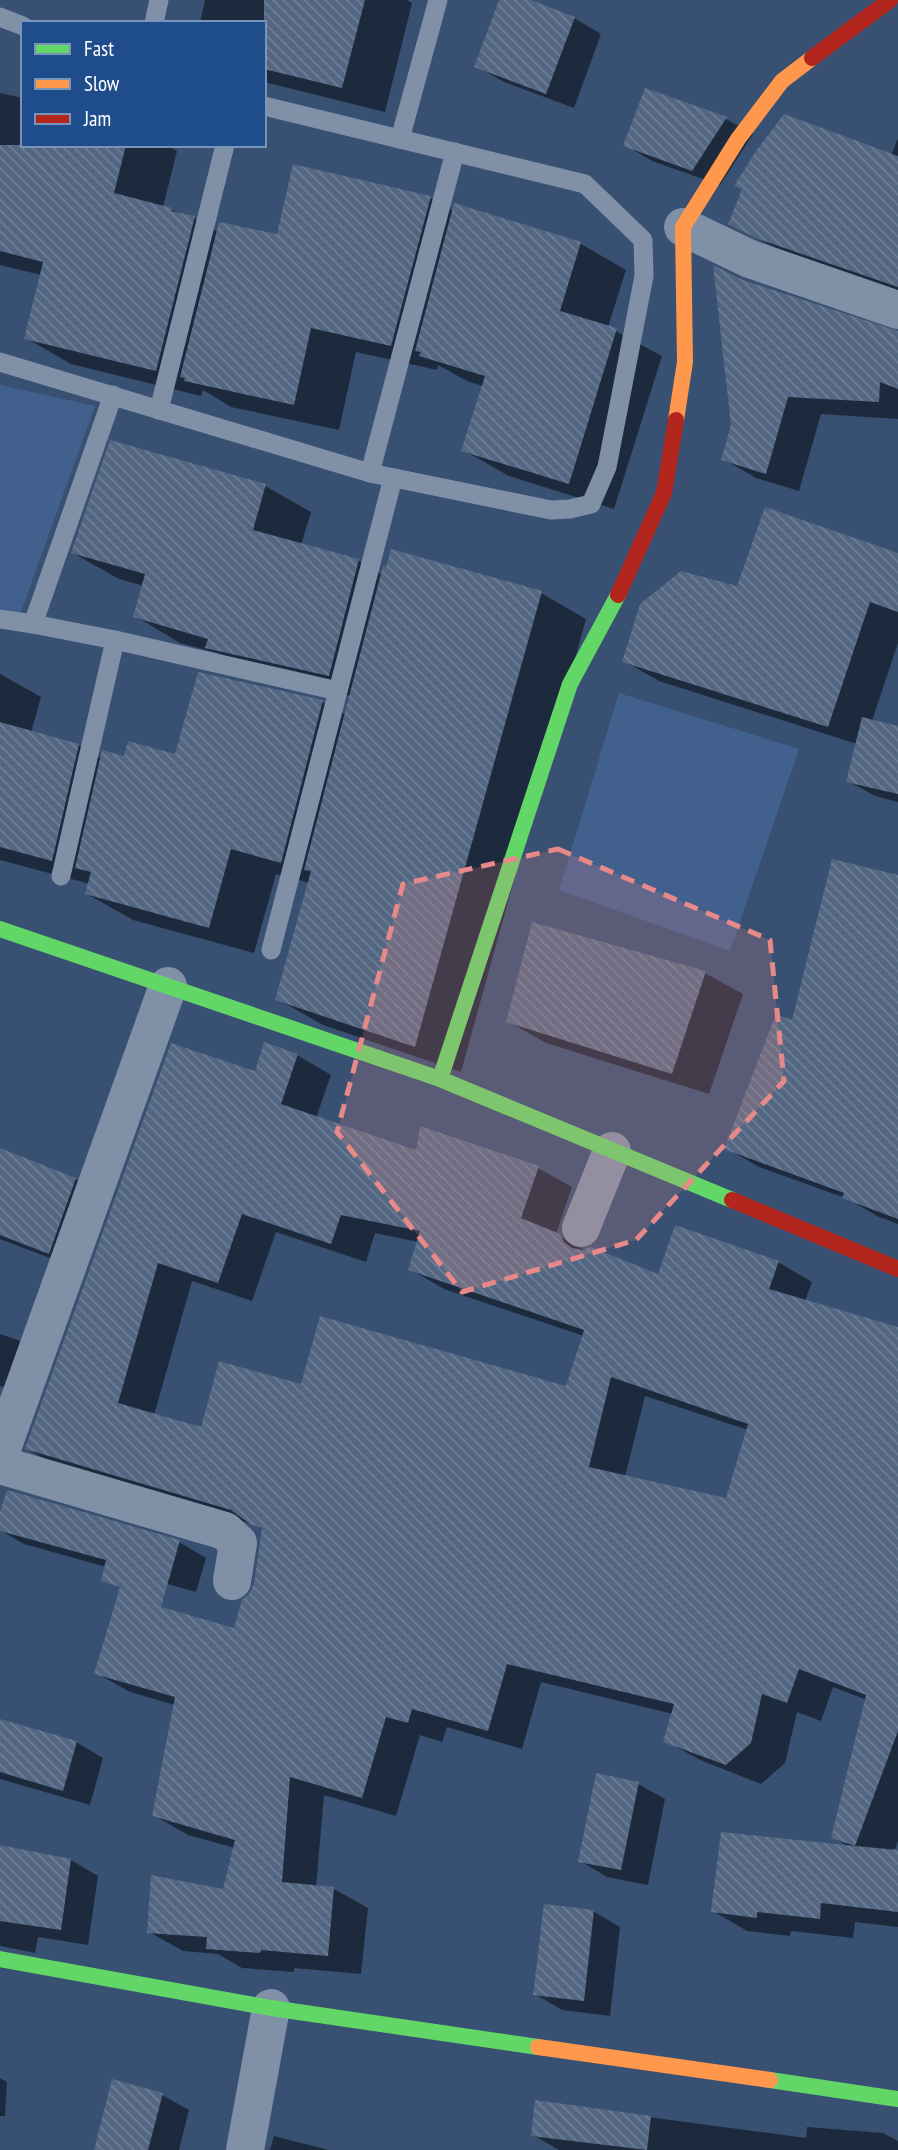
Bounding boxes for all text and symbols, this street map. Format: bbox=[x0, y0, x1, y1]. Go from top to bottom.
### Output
legend bbox=[21, 21, 266, 147]
text: Fast bbox=[84, 35, 114, 62]
text: Slow bbox=[84, 70, 120, 97]
text: Jam bbox=[83, 105, 111, 132]

